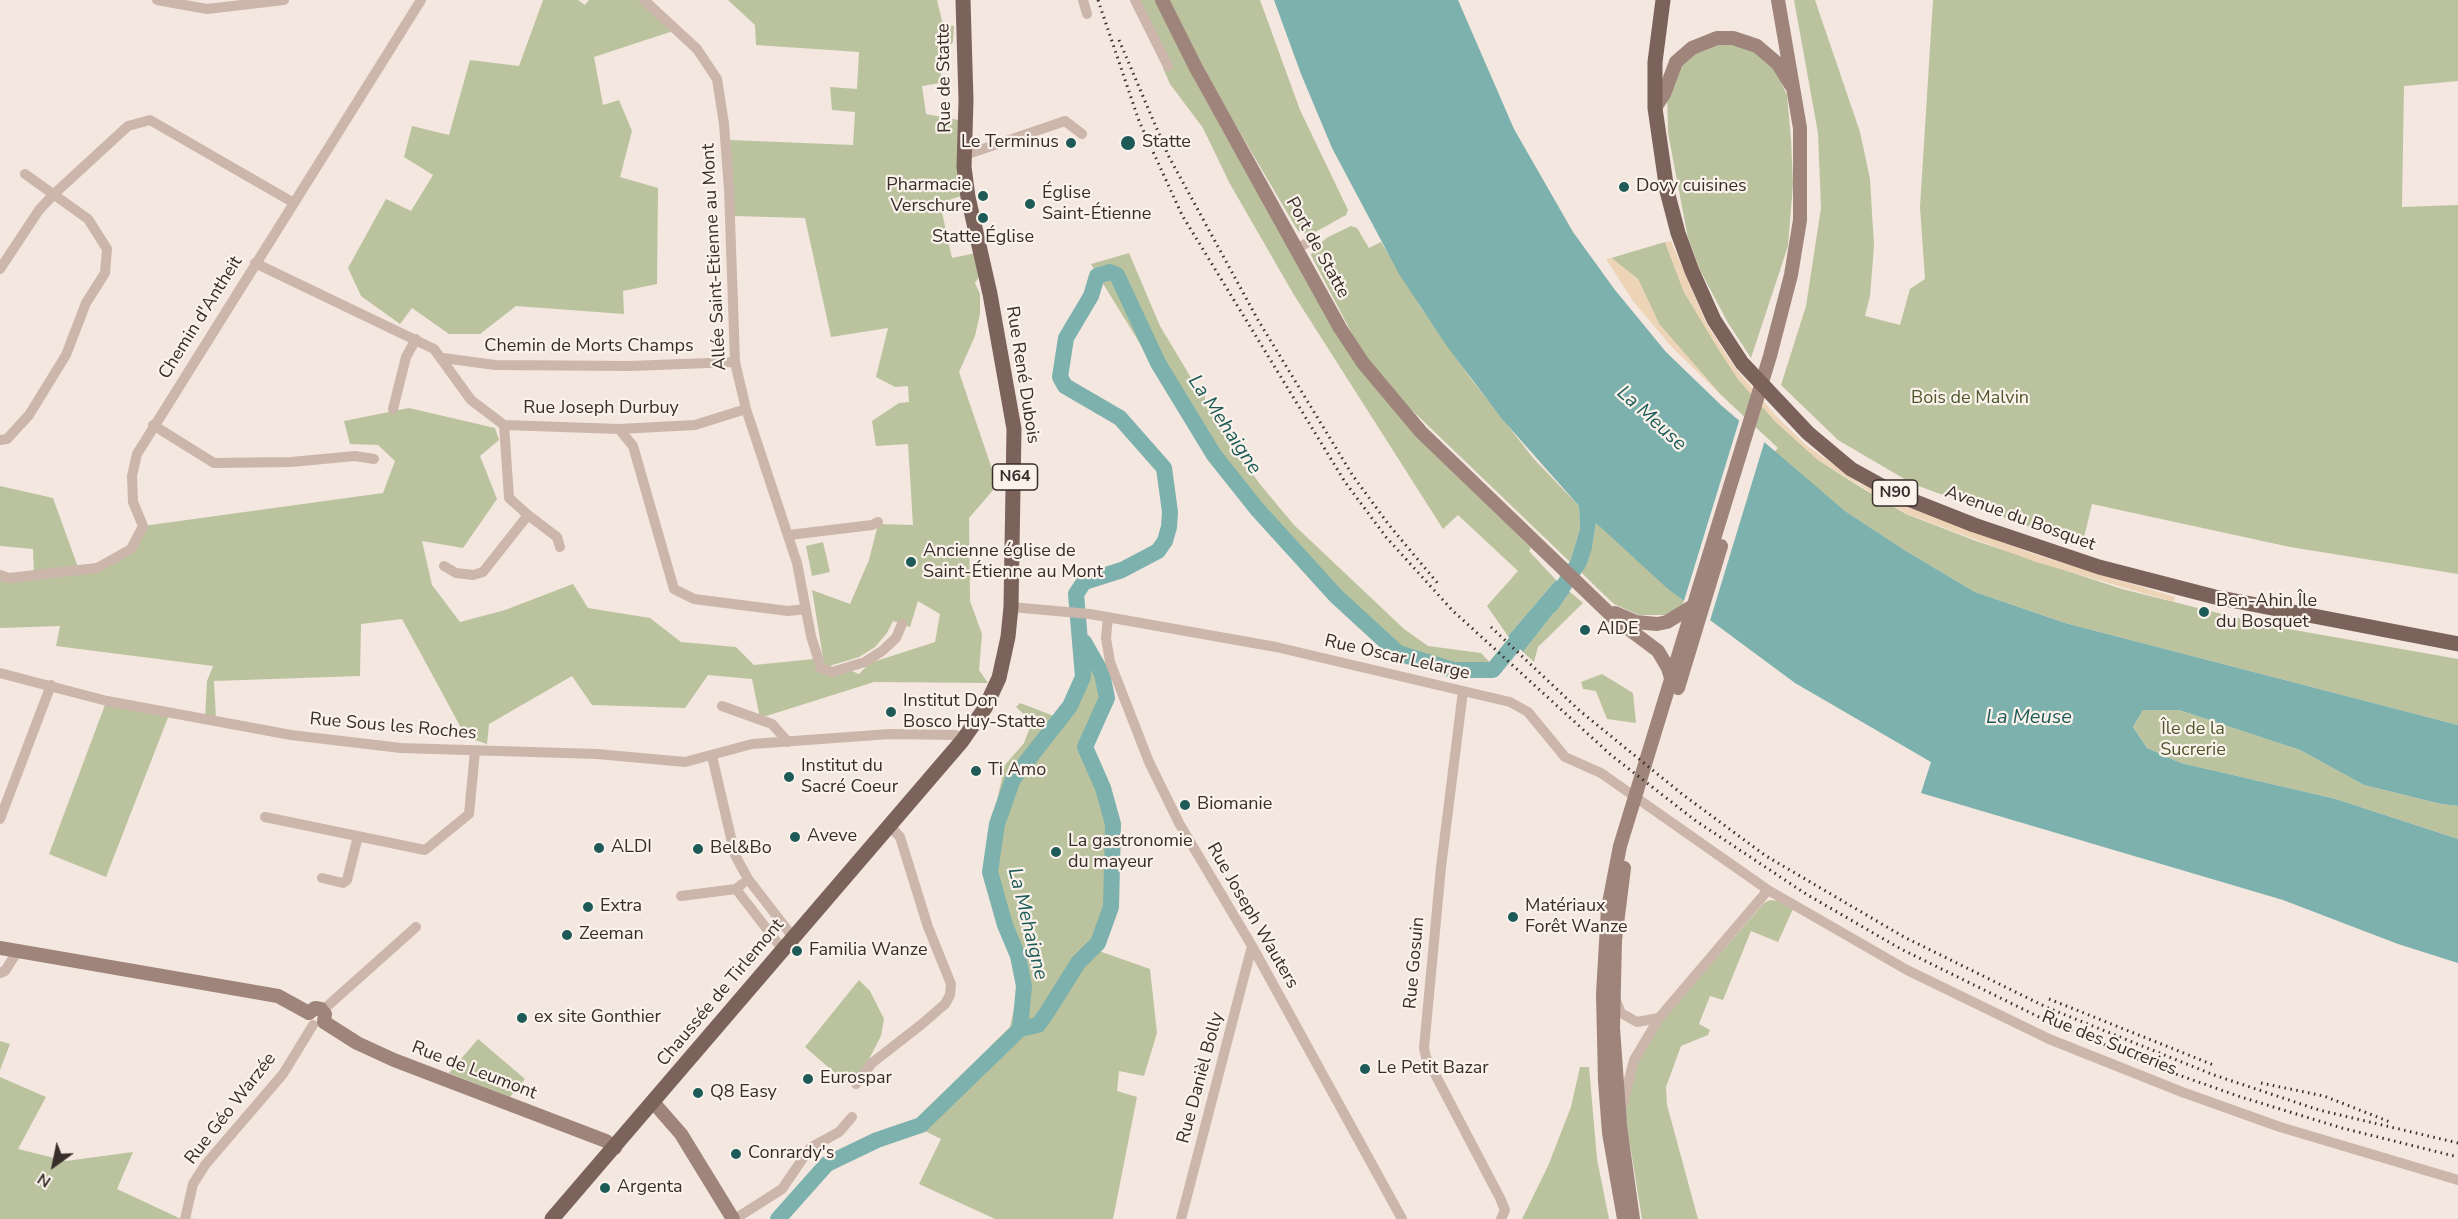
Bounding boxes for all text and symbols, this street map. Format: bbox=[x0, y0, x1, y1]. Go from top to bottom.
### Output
street label: Rue de Statte bbox=[933, 23, 957, 133]
place label: Le Terminus bbox=[961, 132, 1059, 154]
place label: Statte bbox=[1142, 132, 1191, 154]
marker: Statte bbox=[1119, 134, 1137, 152]
marker: Le Terminus bbox=[1064, 136, 1078, 150]
street label: Allée Saint-Etienne au Mont bbox=[698, 143, 732, 371]
place label: Pharmacie Verschure bbox=[886, 175, 971, 218]
place label: Dovy cuisines bbox=[1636, 176, 1747, 198]
marker: Dovy cuisines bbox=[1617, 180, 1631, 194]
place label: Église Saint-Étienne bbox=[1042, 183, 1151, 226]
marker: Pharmacie Verschure bbox=[976, 189, 990, 203]
street label: Port de Statte bbox=[1280, 194, 1354, 302]
marker: Église Saint-Étienne bbox=[1023, 197, 1037, 211]
marker: Statte Église bbox=[976, 211, 990, 225]
place label: Statte Église bbox=[932, 227, 1034, 249]
street label: Chemin d'Antheit bbox=[155, 253, 247, 383]
street label: Rue René Dubois bbox=[1000, 305, 1044, 445]
street label: Chemin de Morts Champs bbox=[484, 336, 694, 358]
water label: La Mehaigne bbox=[1182, 371, 1266, 479]
water label: La Meuse bbox=[1611, 381, 1691, 457]
park label: Bois de Malvin bbox=[1911, 388, 2029, 410]
street label: Rue Joseph Durbuy bbox=[523, 398, 679, 420]
road number: N64 bbox=[992, 464, 1038, 490]
road number: N90 bbox=[1872, 480, 1918, 506]
street label: Avenue du Bosquet bbox=[1942, 482, 2098, 556]
place label: Ancienne église de Saint-Étienne au Mont bbox=[923, 541, 1103, 584]
marker: Ancienne église de Saint-Étienne au Mont bbox=[904, 555, 918, 569]
place label: Ben-Ahin Île du Bosquet bbox=[2216, 591, 2317, 634]
marker: Ben-Ahin Île du Bosquet bbox=[2197, 605, 2211, 619]
place label: AIDE bbox=[1597, 619, 1639, 641]
marker: AIDE bbox=[1578, 623, 1592, 637]
street label: Rue Oscar Lelarge bbox=[1322, 631, 1472, 685]
place label: Institut Don Bosco Huy-Statte bbox=[903, 691, 1045, 734]
marker: Institut Don Bosco Huy-Statte bbox=[884, 705, 898, 719]
water label: La Meuse bbox=[1986, 706, 2072, 730]
street label: Rue Sous les Roches bbox=[309, 709, 477, 745]
park label: Île de la Sucrerie bbox=[2160, 719, 2226, 762]
place label: Institut du Sacré Coeur bbox=[801, 756, 898, 798]
place label: Ti Amo bbox=[988, 760, 1046, 782]
marker: Ti Amo bbox=[969, 764, 983, 778]
marker: Institut du Sacré Coeur bbox=[782, 770, 796, 784]
place label: Biomanie bbox=[1197, 794, 1272, 816]
marker: Biomanie bbox=[1178, 798, 1192, 812]
place label: Aveve bbox=[807, 826, 857, 848]
marker: Aveve bbox=[788, 830, 802, 844]
place label: La gastronomie du mayeur bbox=[1068, 831, 1193, 874]
place label: ALDI bbox=[611, 837, 652, 859]
place label: Bel&Bo bbox=[710, 838, 772, 860]
street label: Rue Joseph Wauters bbox=[1201, 839, 1303, 993]
marker: ALDI bbox=[592, 841, 606, 855]
marker: Bel&Bo bbox=[691, 842, 705, 856]
marker: La gastronomie du mayeur bbox=[1049, 845, 1063, 859]
water label: La Mehaigne bbox=[1001, 865, 1053, 983]
place label: Extra bbox=[600, 896, 642, 918]
place label: Matériaux Forêt Wanze bbox=[1525, 896, 1628, 938]
marker: Extra bbox=[581, 900, 595, 914]
marker: Matériaux Forêt Wanze bbox=[1506, 910, 1520, 924]
street label: Chaussée de Tirlemont bbox=[653, 915, 789, 1071]
street label: Rue Gosuin bbox=[1400, 916, 1430, 1010]
place label: Zeeman bbox=[579, 924, 644, 946]
marker: Zeeman bbox=[560, 928, 574, 942]
place label: Familia Wanze bbox=[809, 940, 928, 962]
marker: Familia Wanze bbox=[790, 944, 804, 958]
place label: ex site Gonthier bbox=[534, 1007, 661, 1029]
street label: Rue des Sucreries bbox=[2038, 1007, 2180, 1081]
street label: Rue Danièl Bolly bbox=[1173, 1010, 1229, 1146]
marker: ex site Gonthier bbox=[515, 1011, 529, 1025]
street label: Rue de Leumont bbox=[408, 1037, 540, 1105]
street label: Rue Géo Warzée bbox=[181, 1049, 281, 1169]
place label: Le Petit Bazar bbox=[1377, 1058, 1489, 1080]
marker: Le Petit Bazar bbox=[1358, 1062, 1372, 1076]
place label: Eurospar bbox=[820, 1068, 892, 1090]
marker: Eurospar bbox=[801, 1072, 815, 1086]
place label: Q8 Easy bbox=[710, 1082, 777, 1104]
marker: Q8 Easy bbox=[691, 1086, 705, 1100]
north arrow bbox=[24, 1135, 84, 1195]
place label: Conrardy's bbox=[748, 1143, 834, 1165]
marker: Conrardy's bbox=[729, 1147, 743, 1161]
text: N bbox=[33, 1168, 55, 1193]
place label: Argenta bbox=[617, 1177, 683, 1199]
marker: Argenta bbox=[598, 1181, 612, 1195]

